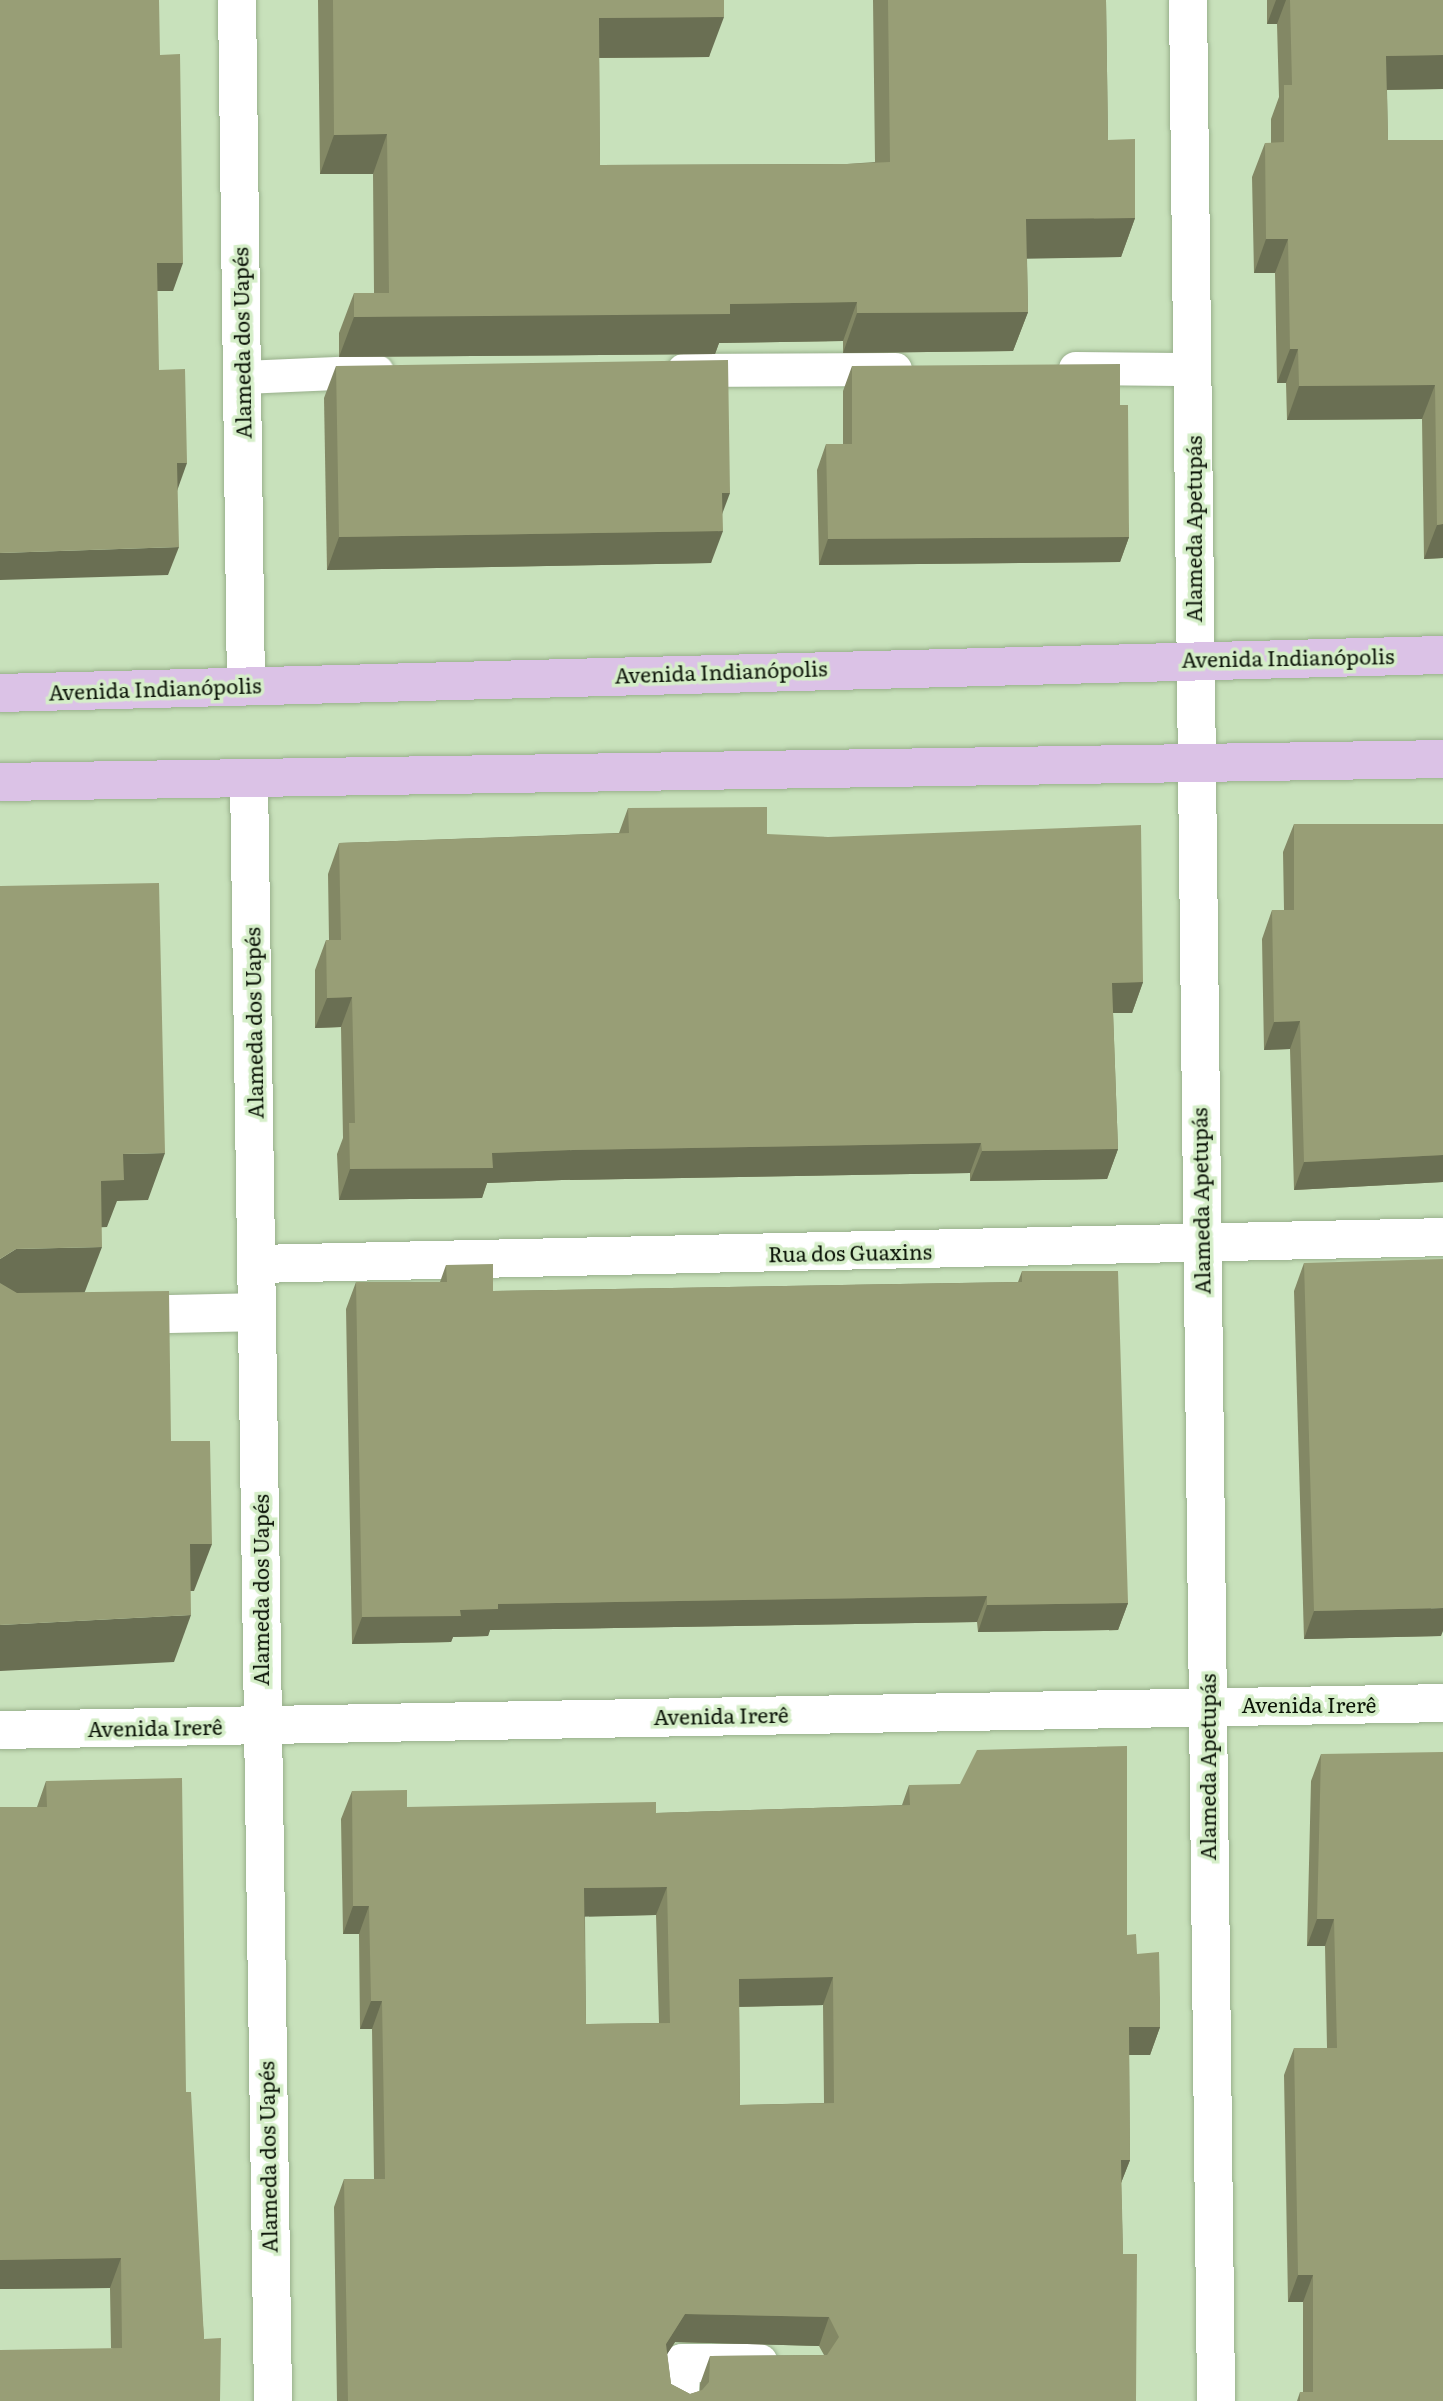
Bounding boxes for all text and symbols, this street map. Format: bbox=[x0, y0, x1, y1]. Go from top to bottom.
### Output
street label: Alameda dos Uapés bbox=[227, 247, 255, 439]
street label: Alameda Apetupás bbox=[1180, 436, 1206, 622]
street label: Avenida Indianópolis bbox=[1181, 643, 1395, 671]
street label: Avenida Indianópolis bbox=[614, 655, 828, 687]
street label: Avenida Indianópolis bbox=[48, 672, 262, 704]
street label: Alameda dos Uapés bbox=[239, 927, 267, 1119]
street label: Alameda Apetupás bbox=[1186, 1107, 1214, 1295]
street label: Rua dos Guaxins bbox=[768, 1238, 932, 1266]
street label: Alameda dos Uapés bbox=[247, 1494, 273, 1686]
street label: Alameda Apetupás bbox=[1194, 1674, 1220, 1860]
street label: Avenida Irerê bbox=[1241, 1691, 1377, 1717]
street label: Avenida Irerê bbox=[653, 1701, 789, 1729]
street label: Avenida Irerê bbox=[87, 1713, 223, 1741]
street label: Alameda dos Uapés bbox=[253, 2061, 281, 2253]

